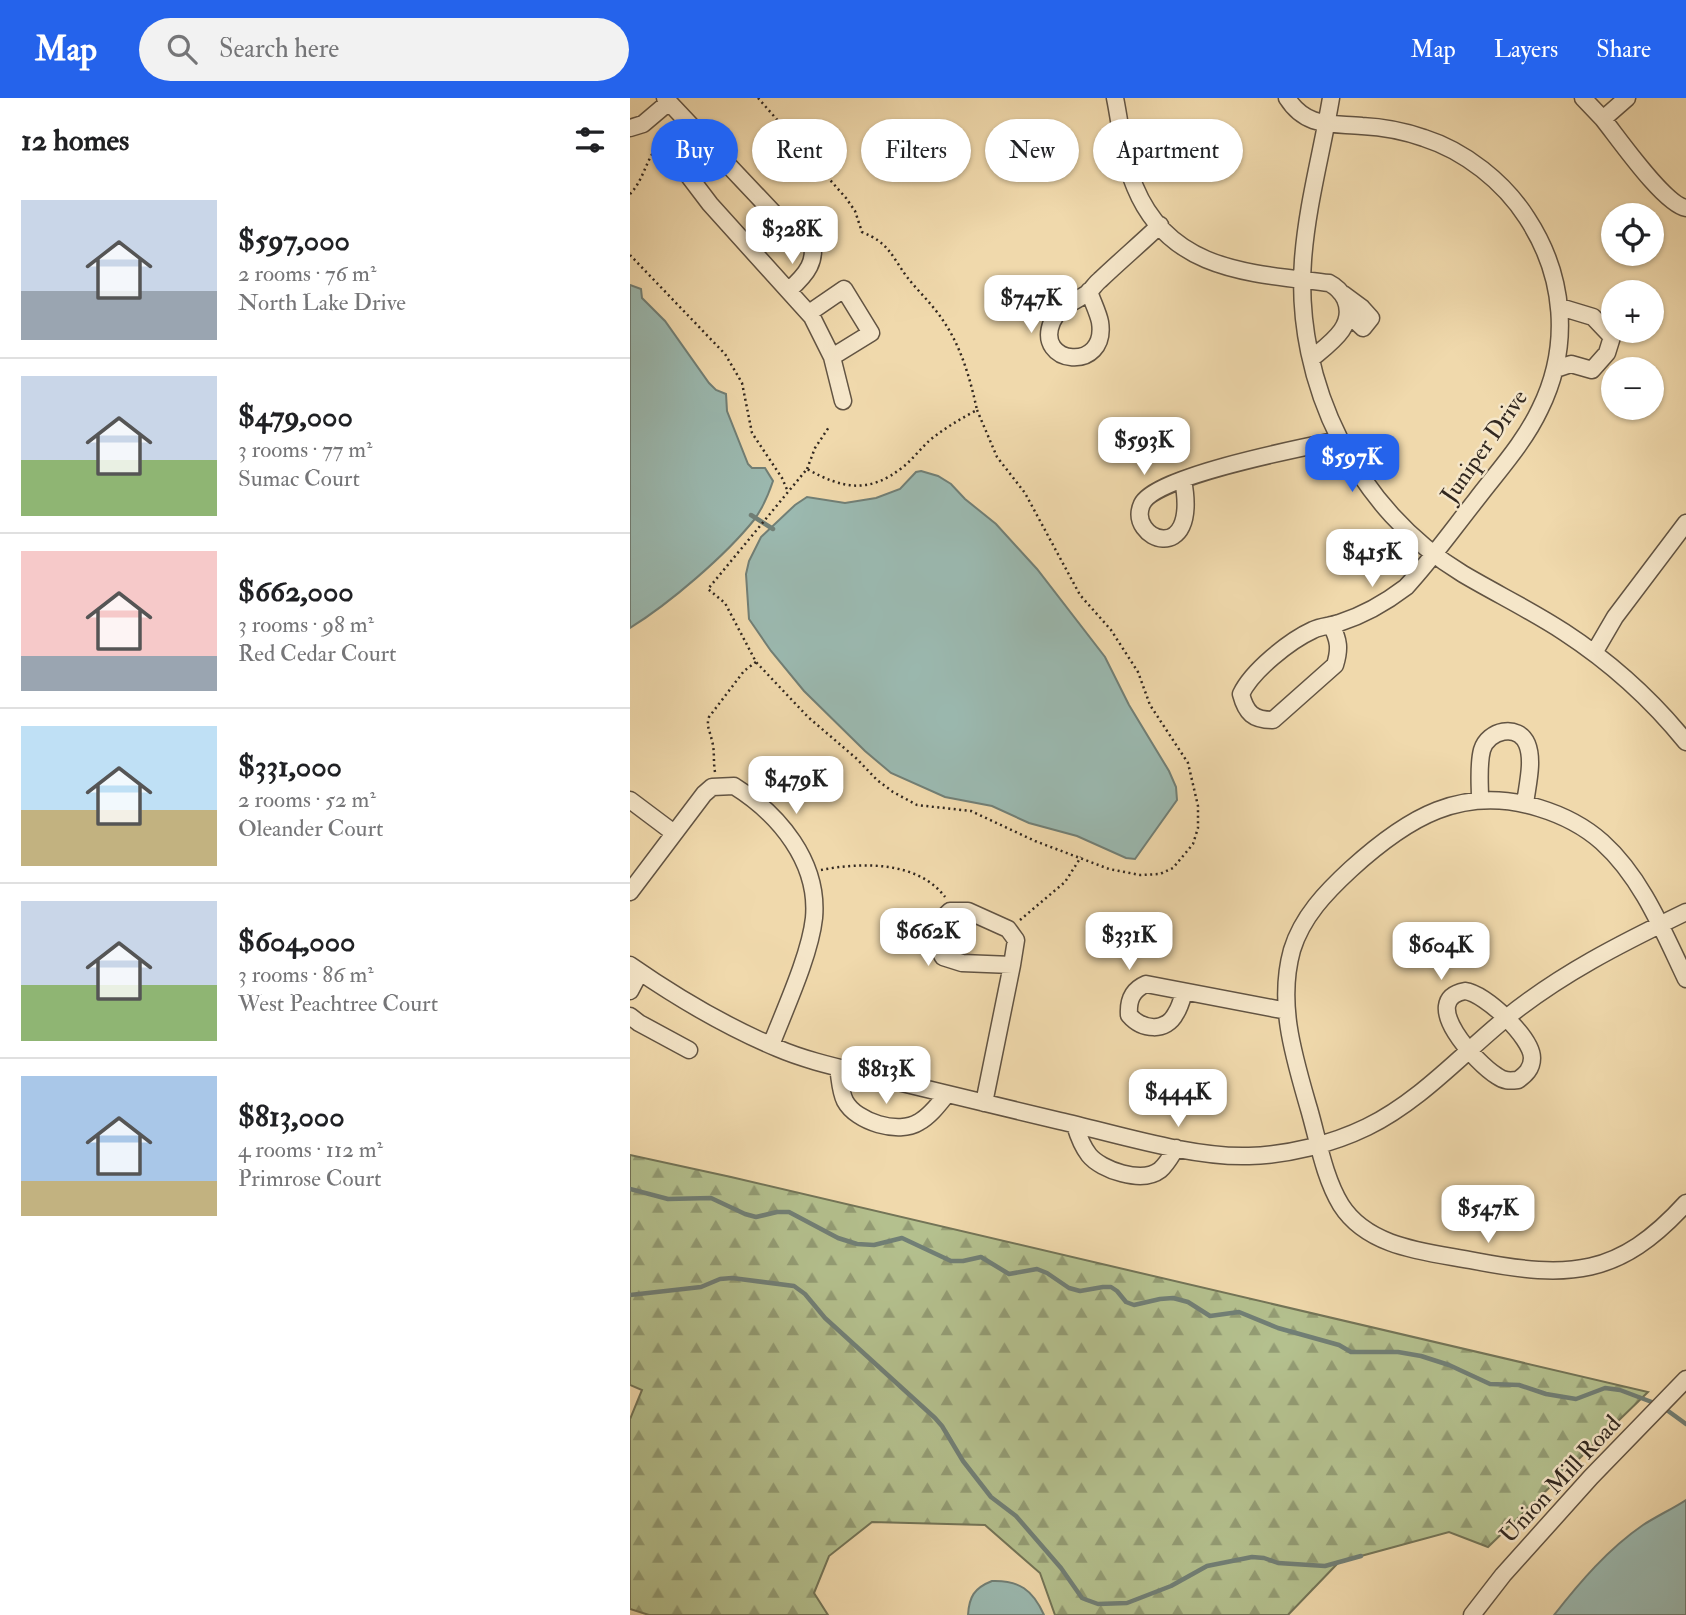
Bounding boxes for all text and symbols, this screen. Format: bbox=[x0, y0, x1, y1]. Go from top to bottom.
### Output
search box bbox=[139, 18, 629, 81]
text: Map bbox=[35, 29, 97, 70]
icon: search bbox=[163, 30, 201, 68]
text: Search here bbox=[219, 33, 339, 65]
text: Map bbox=[1411, 34, 1456, 65]
text: Layers bbox=[1494, 34, 1558, 65]
text: Share bbox=[1596, 34, 1651, 65]
chip: Buy bbox=[651, 119, 738, 182]
chip: Rent bbox=[752, 119, 847, 182]
chip: Filters bbox=[861, 119, 971, 182]
chip: New bbox=[985, 119, 1079, 182]
chip: Apartment bbox=[1093, 119, 1243, 182]
icon: filters bbox=[571, 121, 609, 159]
text: 12 homes bbox=[21, 122, 129, 159]
map controls bbox=[1601, 203, 1664, 420]
button: locate bbox=[1601, 203, 1664, 266]
pin: $328K bbox=[743, 206, 841, 266]
text: $328K bbox=[762, 214, 822, 243]
text: $597,000 bbox=[238, 222, 350, 259]
icon: home bbox=[77, 228, 161, 312]
text: 2 rooms · 76 m² bbox=[238, 259, 376, 288]
pin: $747K bbox=[982, 275, 1080, 335]
button: + bbox=[1601, 280, 1664, 343]
text: $747K bbox=[1000, 283, 1062, 312]
text: North Lake Drive bbox=[238, 288, 406, 317]
button: − bbox=[1601, 357, 1664, 420]
street label: Juniper Drive bbox=[1433, 384, 1535, 510]
text: $479,000 bbox=[238, 398, 353, 435]
icon: home bbox=[77, 404, 161, 488]
pin: $593K bbox=[1095, 418, 1193, 477]
text: $593K bbox=[1114, 425, 1174, 454]
pin: $597K bbox=[1303, 434, 1401, 494]
text: 3 rooms · 77 m² bbox=[238, 435, 373, 464]
text: $597K bbox=[1321, 442, 1383, 471]
text: Sumac Court bbox=[238, 464, 360, 493]
pin: $415K bbox=[1323, 530, 1421, 589]
text: $415K bbox=[1342, 537, 1402, 566]
text: $662,000 bbox=[238, 573, 354, 610]
icon: home bbox=[77, 579, 161, 663]
text: 3 rooms · 98 m² bbox=[238, 610, 374, 639]
text: Red Cedar Court bbox=[238, 639, 397, 668]
text: $331,000 bbox=[238, 748, 342, 785]
icon: home bbox=[77, 754, 161, 838]
pin: $479K bbox=[747, 756, 845, 816]
text: $479K bbox=[764, 764, 828, 793]
text: 2 rooms · 52 m² bbox=[238, 785, 376, 814]
text: Oleander Court bbox=[238, 814, 383, 843]
pin: $662K bbox=[879, 908, 977, 968]
pin: $331K bbox=[1080, 912, 1178, 972]
text: $662K bbox=[896, 916, 960, 945]
text: $331K bbox=[1102, 920, 1156, 949]
pin: $604K bbox=[1392, 922, 1490, 982]
text: $604,000 bbox=[238, 923, 355, 960]
icon: home bbox=[77, 929, 161, 1013]
text: $604K bbox=[1409, 930, 1473, 959]
text: 3 rooms · 86 m² bbox=[238, 960, 374, 989]
text: West Peachtree Court bbox=[238, 989, 438, 1018]
pin: $813K bbox=[837, 1046, 935, 1106]
text: $813K bbox=[858, 1054, 914, 1083]
pin: $444K bbox=[1129, 1070, 1227, 1129]
text: $444K bbox=[1145, 1077, 1211, 1106]
text: $813,000 bbox=[238, 1098, 345, 1135]
icon: home bbox=[77, 1104, 161, 1188]
text: 4 rooms · 112 m² bbox=[238, 1135, 383, 1164]
text: Primrose Court bbox=[238, 1164, 382, 1193]
pin: $547K bbox=[1439, 1186, 1537, 1245]
text: $547K bbox=[1457, 1193, 1519, 1222]
street label: Union Mill Road bbox=[1493, 1409, 1628, 1550]

